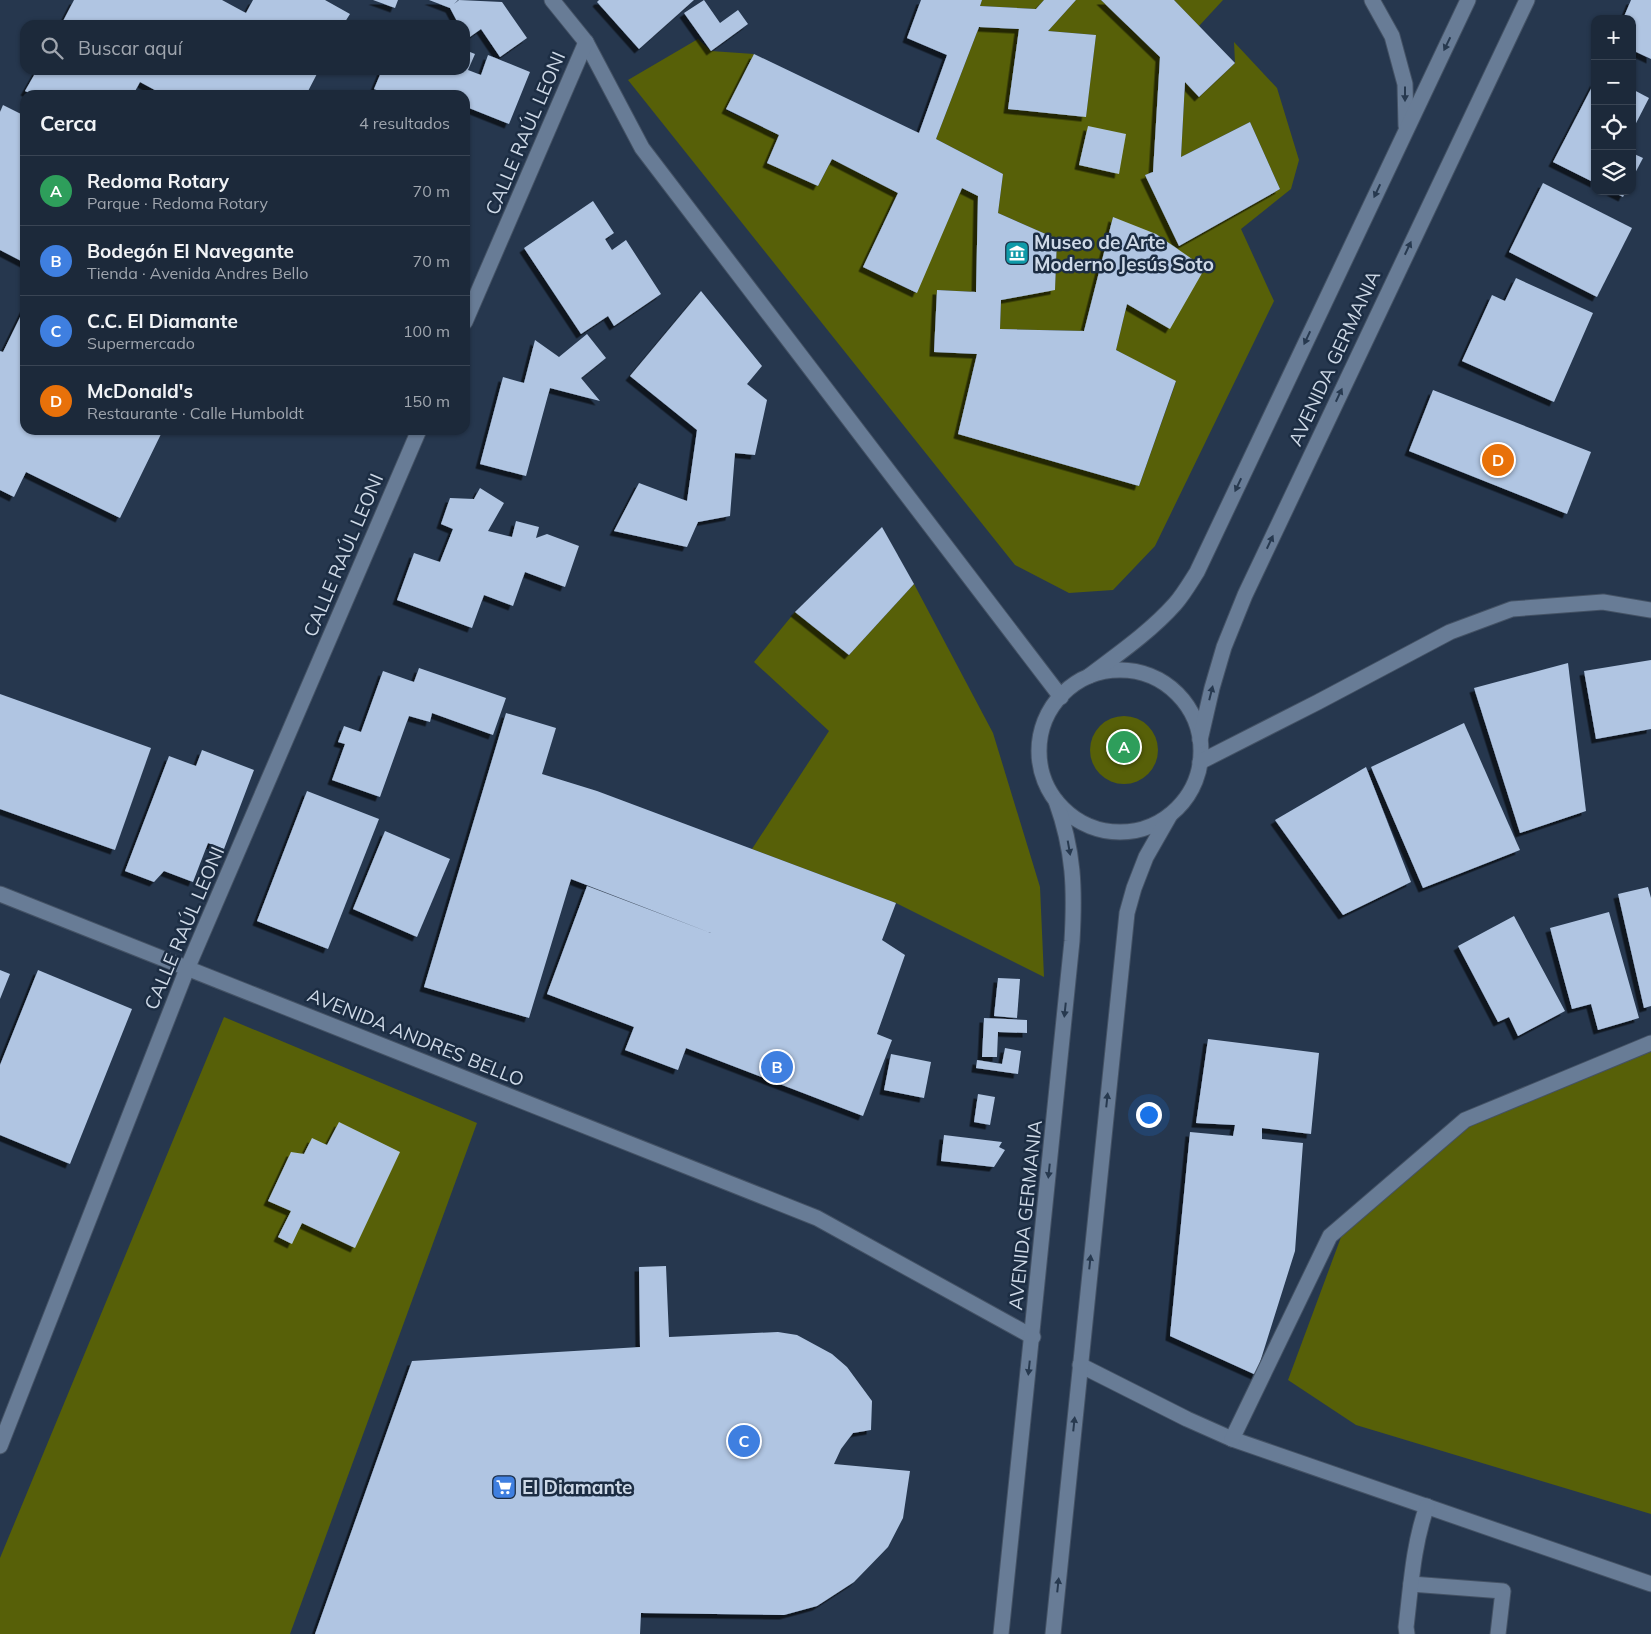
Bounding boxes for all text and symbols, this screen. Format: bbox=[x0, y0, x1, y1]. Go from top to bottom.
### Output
map controls bbox=[1591, 15, 1636, 195]
button: + bbox=[1591, 15, 1636, 60]
search box bbox=[20, 20, 470, 75]
icon: search bbox=[38, 34, 66, 62]
text: Buscar aquí bbox=[78, 36, 182, 60]
one-way arrow bbox=[1443, 37, 1451, 51]
street label: CALLE RAÚL LEONI bbox=[480, 48, 570, 218]
button: − bbox=[1591, 60, 1636, 105]
one-way arrow bbox=[1402, 86, 1410, 102]
button: locate bbox=[1591, 105, 1636, 150]
text: Cerca bbox=[40, 110, 97, 136]
text: 4 resultados bbox=[359, 113, 450, 133]
button: layers bbox=[1591, 150, 1636, 195]
text: Redoma Rotary bbox=[87, 169, 229, 193]
text: A bbox=[50, 181, 62, 201]
text: 70 m bbox=[413, 181, 450, 201]
one-way arrow bbox=[1373, 184, 1381, 198]
text: Parque · Redoma Rotary bbox=[87, 193, 268, 213]
place label: Museo de Arte Moderno Jesús Soto bbox=[1034, 230, 1214, 276]
text: Bodegón El Navegante bbox=[87, 239, 294, 263]
museum icon: Museo de Arte Moderno Jesús Soto bbox=[1004, 240, 1030, 266]
one-way arrow bbox=[1404, 240, 1413, 255]
text: B bbox=[50, 251, 62, 271]
text: 70 m bbox=[413, 251, 450, 271]
text: Tienda · Avenida Andres Bello bbox=[87, 263, 308, 283]
street label: AVENIDA GERMANIA bbox=[1283, 266, 1385, 450]
text: C.C. El Diamante bbox=[87, 309, 238, 333]
text: C bbox=[51, 321, 61, 341]
text: 100 m bbox=[403, 321, 450, 341]
one-way arrow bbox=[1303, 330, 1312, 345]
text: Supermercado bbox=[87, 333, 195, 353]
text: McDonald's bbox=[87, 379, 193, 403]
one-way arrow bbox=[1335, 388, 1343, 402]
text: D bbox=[50, 391, 62, 411]
text: 150 m bbox=[403, 391, 450, 411]
text: Restaurante · Calle Humboldt bbox=[87, 403, 304, 423]
pin: D bbox=[1482, 441, 1514, 479]
street label: CALLE RAÚL LEONI bbox=[298, 470, 388, 640]
one-way arrow bbox=[1234, 477, 1242, 492]
one-way arrow bbox=[1266, 535, 1274, 549]
one-way arrow bbox=[1207, 685, 1215, 700]
pin: A bbox=[1108, 728, 1140, 766]
one-way arrow bbox=[1066, 840, 1074, 856]
street label: CALLE RAÚL LEONI bbox=[139, 843, 229, 1013]
street label: AVENIDA ANDRES BELLO bbox=[304, 983, 528, 1091]
one-way arrow bbox=[1061, 1002, 1069, 1018]
pin: B bbox=[761, 1048, 793, 1086]
one-way arrow bbox=[1103, 1092, 1111, 1108]
your location bbox=[1136, 1102, 1162, 1128]
street label: AVENIDA GERMANIA bbox=[1003, 1119, 1047, 1311]
one-way arrow bbox=[1045, 1164, 1053, 1180]
one-way arrow bbox=[1086, 1254, 1094, 1270]
one-way arrow bbox=[1025, 1360, 1033, 1376]
one-way arrow bbox=[1070, 1415, 1078, 1431]
pin: C bbox=[728, 1422, 760, 1460]
supermarket icon: El Diamante bbox=[491, 1474, 517, 1500]
place label: El Diamante bbox=[522, 1475, 633, 1499]
one-way arrow bbox=[1054, 1577, 1062, 1593]

